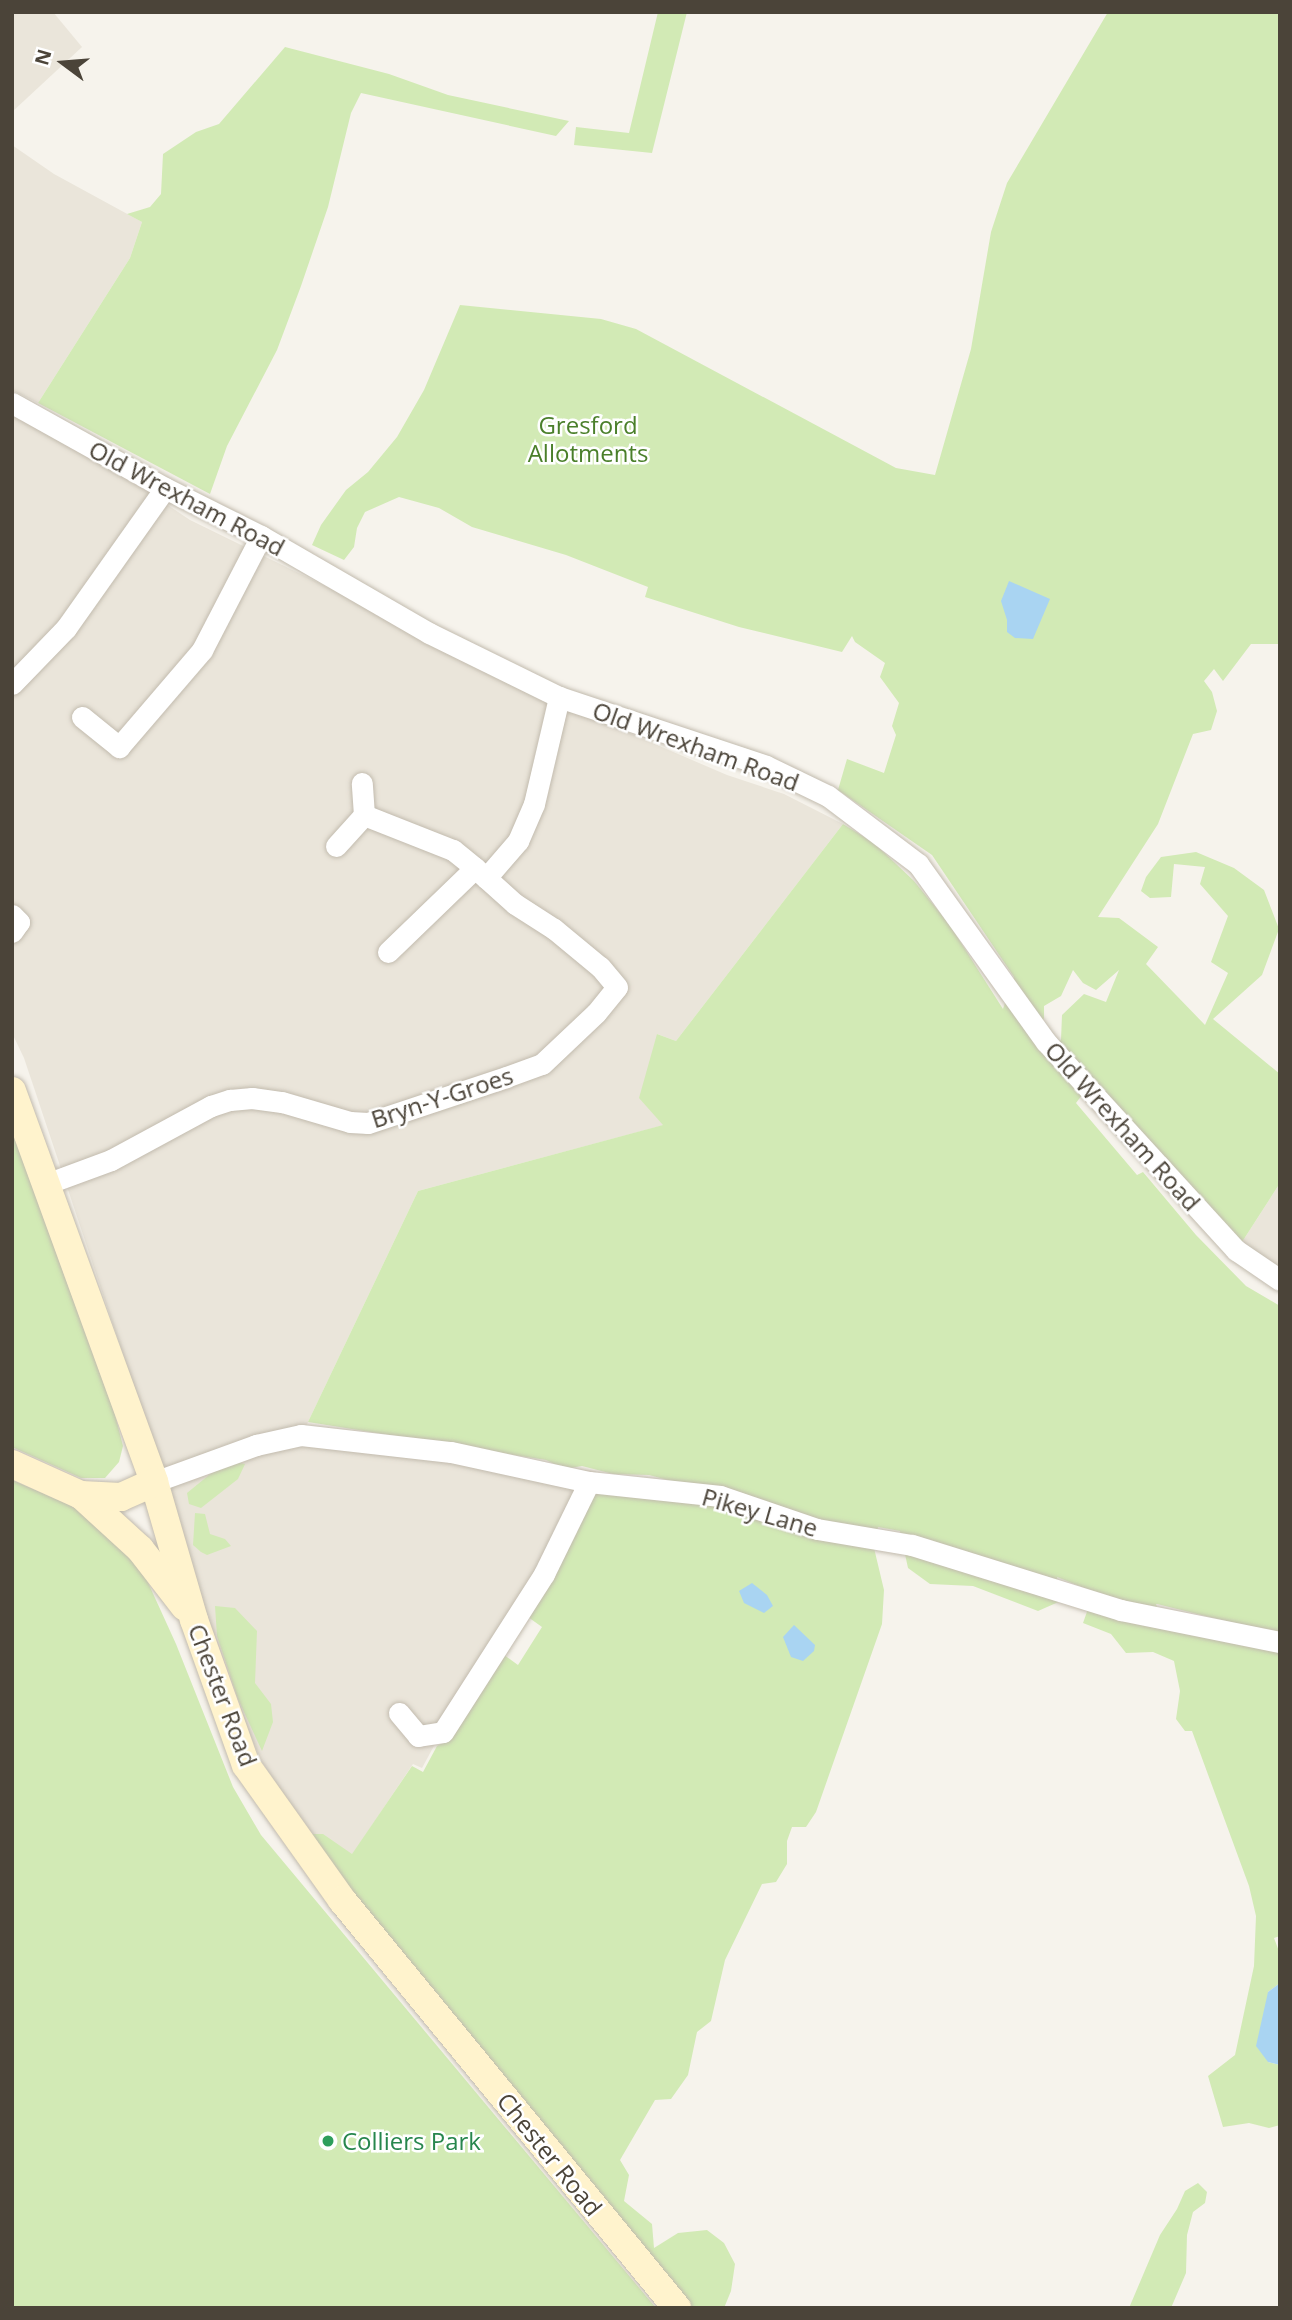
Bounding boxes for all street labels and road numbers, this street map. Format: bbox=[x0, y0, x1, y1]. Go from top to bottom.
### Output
street label: Old Wrexham Road bbox=[84, 434, 290, 562]
street label: Old Wrexham Road bbox=[589, 695, 803, 797]
street label: Old Wrexham Road bbox=[1040, 1036, 1206, 1216]
street label: Bryn-Y-Groes bbox=[367, 1061, 517, 1133]
street label: Pikey Lane bbox=[699, 1482, 821, 1542]
street label: Chester Road bbox=[183, 1620, 263, 1770]
street label: Chester Road bbox=[492, 2087, 608, 2221]

